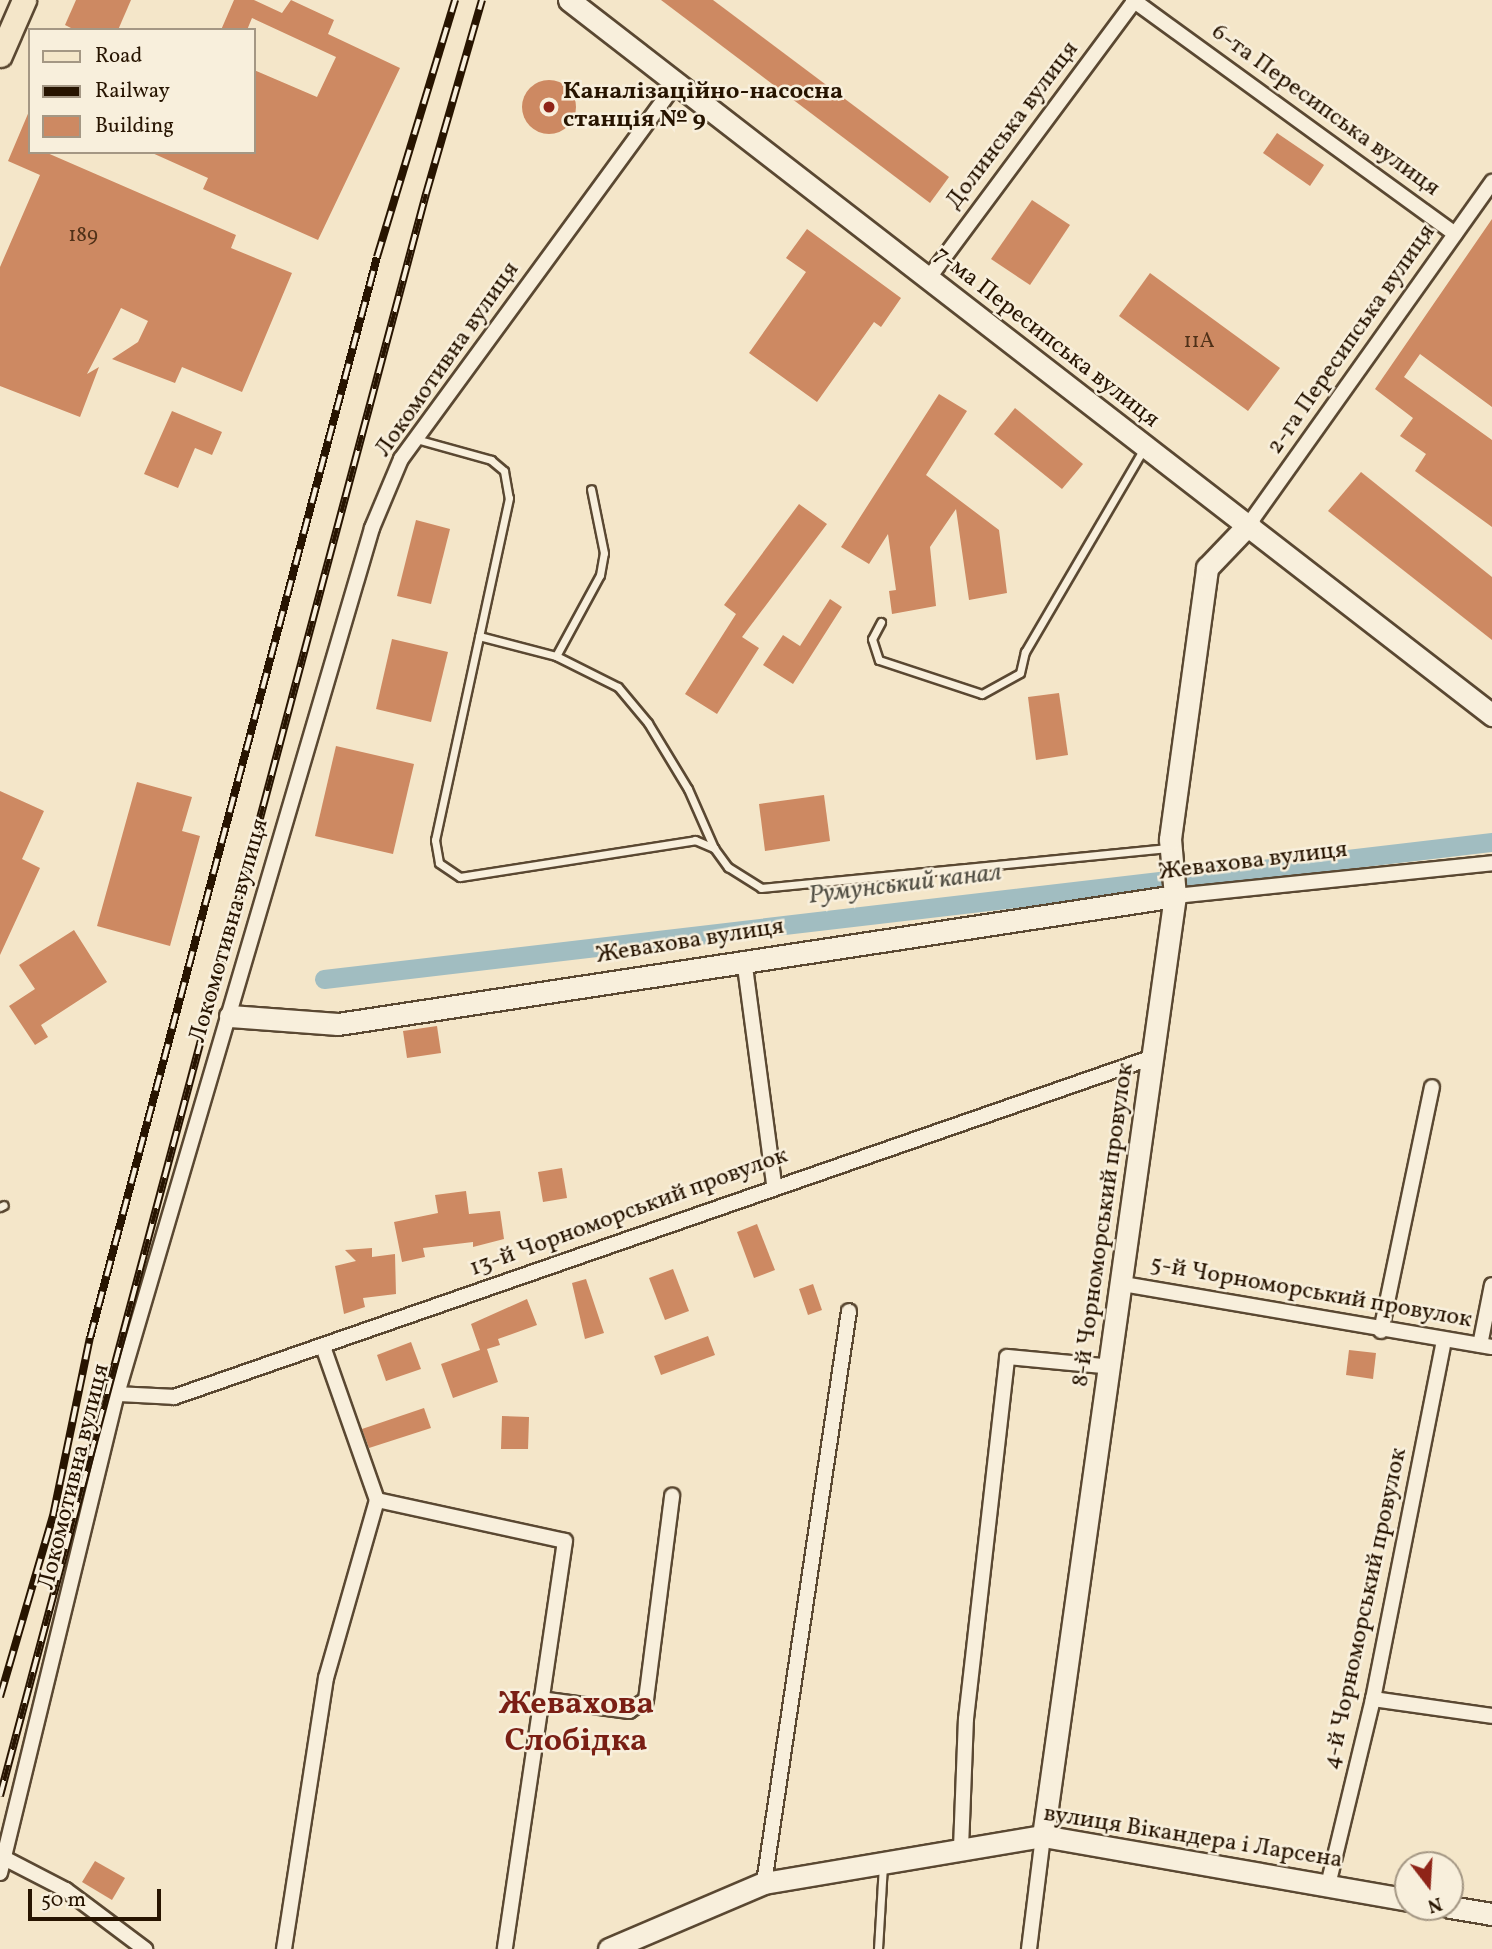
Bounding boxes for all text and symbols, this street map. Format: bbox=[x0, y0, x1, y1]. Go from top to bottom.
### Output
street label: 6-та Пересипська вулиця bbox=[1205, 18, 1445, 204]
legend bbox=[28, 28, 256, 154]
street label: Долинська вулиця bbox=[940, 36, 1086, 216]
text: Road bbox=[95, 42, 142, 71]
text: Railway bbox=[95, 77, 170, 106]
place label: Каналізаційно-насосна станція № 9 bbox=[563, 79, 843, 135]
marker: Каналізаційно-насосна станція № 9 bbox=[541, 99, 557, 115]
text: Building bbox=[95, 112, 174, 141]
street label: 2-га Пересипська вулиця bbox=[1262, 219, 1442, 461]
house number: 189 bbox=[68, 223, 98, 249]
street label: 7-ма Пересипська вулиця bbox=[928, 241, 1164, 435]
street label: Локомотивна вулиця bbox=[370, 257, 526, 463]
house number: 11А bbox=[1183, 329, 1215, 355]
street label: Локомотивна вулиця bbox=[184, 816, 276, 1046]
street label: Жевахова вулиця bbox=[1157, 836, 1349, 888]
water label: Румунський канал bbox=[807, 858, 1003, 912]
street label: Жевахова вулиця bbox=[594, 913, 786, 971]
street label: 8-й Чорноморський провулок bbox=[1067, 1061, 1141, 1389]
street label: 13-й Чорноморський провулок bbox=[466, 1142, 792, 1284]
street label: 5-й Чорноморський провулок bbox=[1148, 1251, 1474, 1335]
street label: Локомотивна вулиця bbox=[33, 1361, 117, 1593]
street label: 4-й Чорноморський провулок bbox=[1318, 1446, 1414, 1772]
district label: Жевахова Слобідка bbox=[498, 1687, 654, 1762]
street label: вулиця Вікандера і Ларсена bbox=[1041, 1800, 1345, 1876]
north arrow bbox=[1394, 1851, 1464, 1921]
scale bar bbox=[32, 1876, 164, 1920]
text: 50 m bbox=[41, 1886, 86, 1915]
text: N bbox=[1424, 1890, 1445, 1919]

